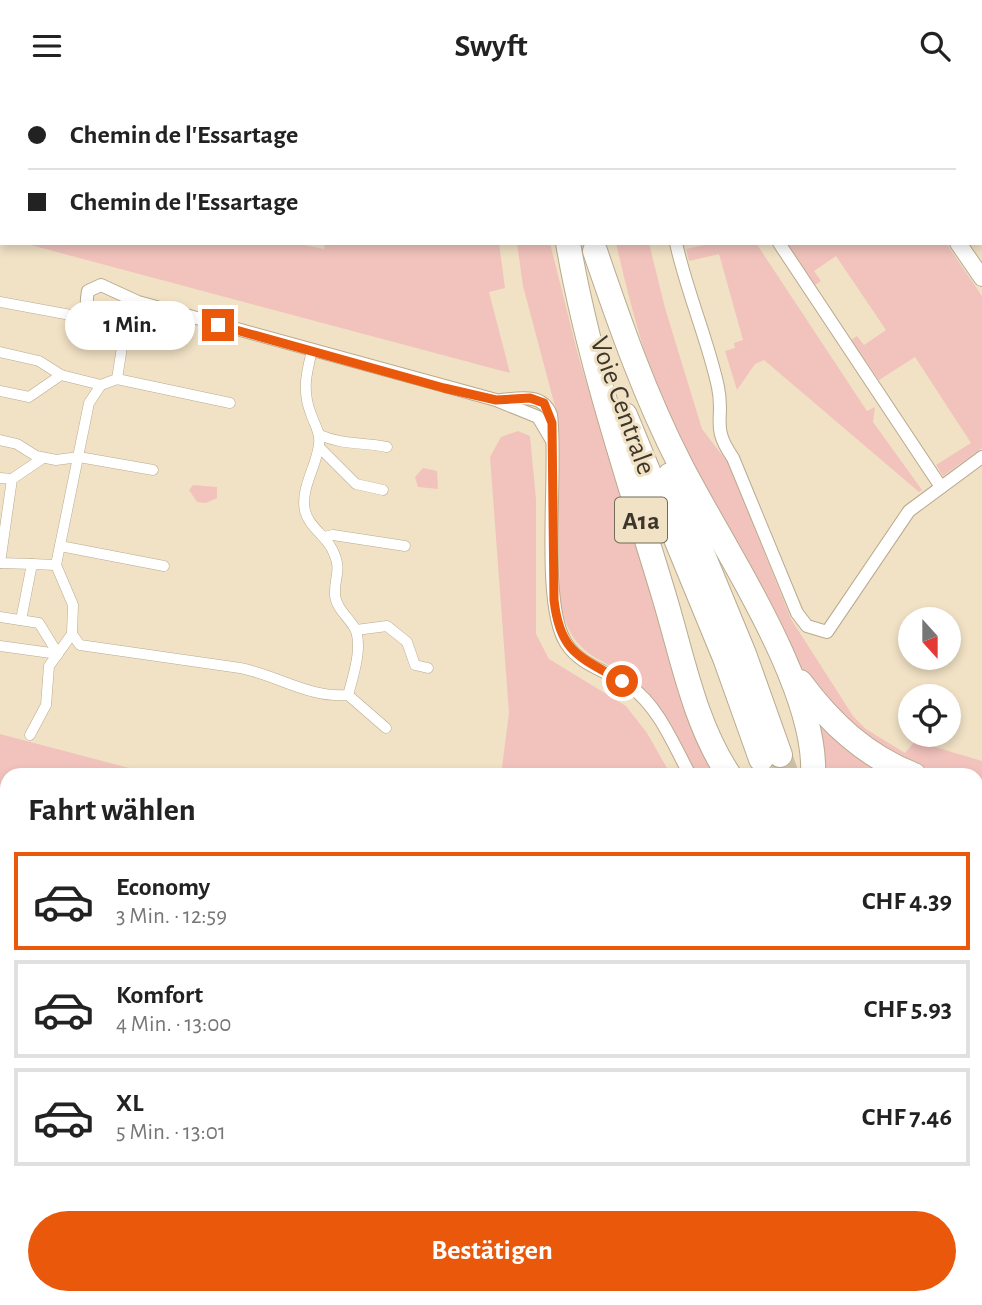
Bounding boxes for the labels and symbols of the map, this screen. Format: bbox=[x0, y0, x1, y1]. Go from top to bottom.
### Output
callout: 1 Min. bbox=[64, 301, 194, 349]
route end bbox=[202, 309, 234, 341]
street label: Voie Centrale bbox=[584, 333, 660, 478]
road number: A1a bbox=[615, 497, 667, 543]
north arrow bbox=[898, 607, 961, 670]
route start bbox=[606, 665, 638, 697]

